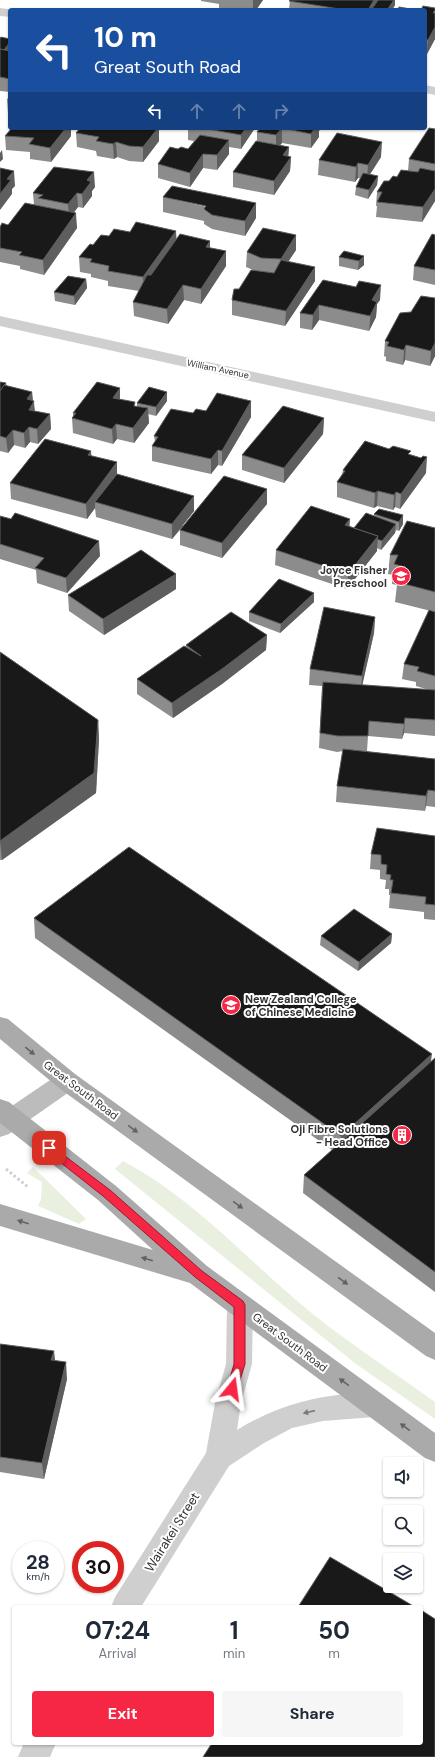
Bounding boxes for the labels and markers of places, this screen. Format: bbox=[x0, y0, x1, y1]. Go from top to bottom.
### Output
place label: Joyce Fisher Preschool bbox=[320, 563, 387, 590]
school or university icon: Joyce Fisher Preschool bbox=[390, 565, 412, 587]
place label: New Zealand College of Chinese Medicine bbox=[245, 992, 357, 1019]
school or university icon: New Zealand College of Chinese Medicine bbox=[220, 994, 242, 1016]
place label: Oji Fibre Solutions - Head Office bbox=[291, 1122, 388, 1149]
building icon: Oji Fibre Solutions - Head Office bbox=[391, 1124, 413, 1146]
pin bbox=[32, 1131, 66, 1165]

